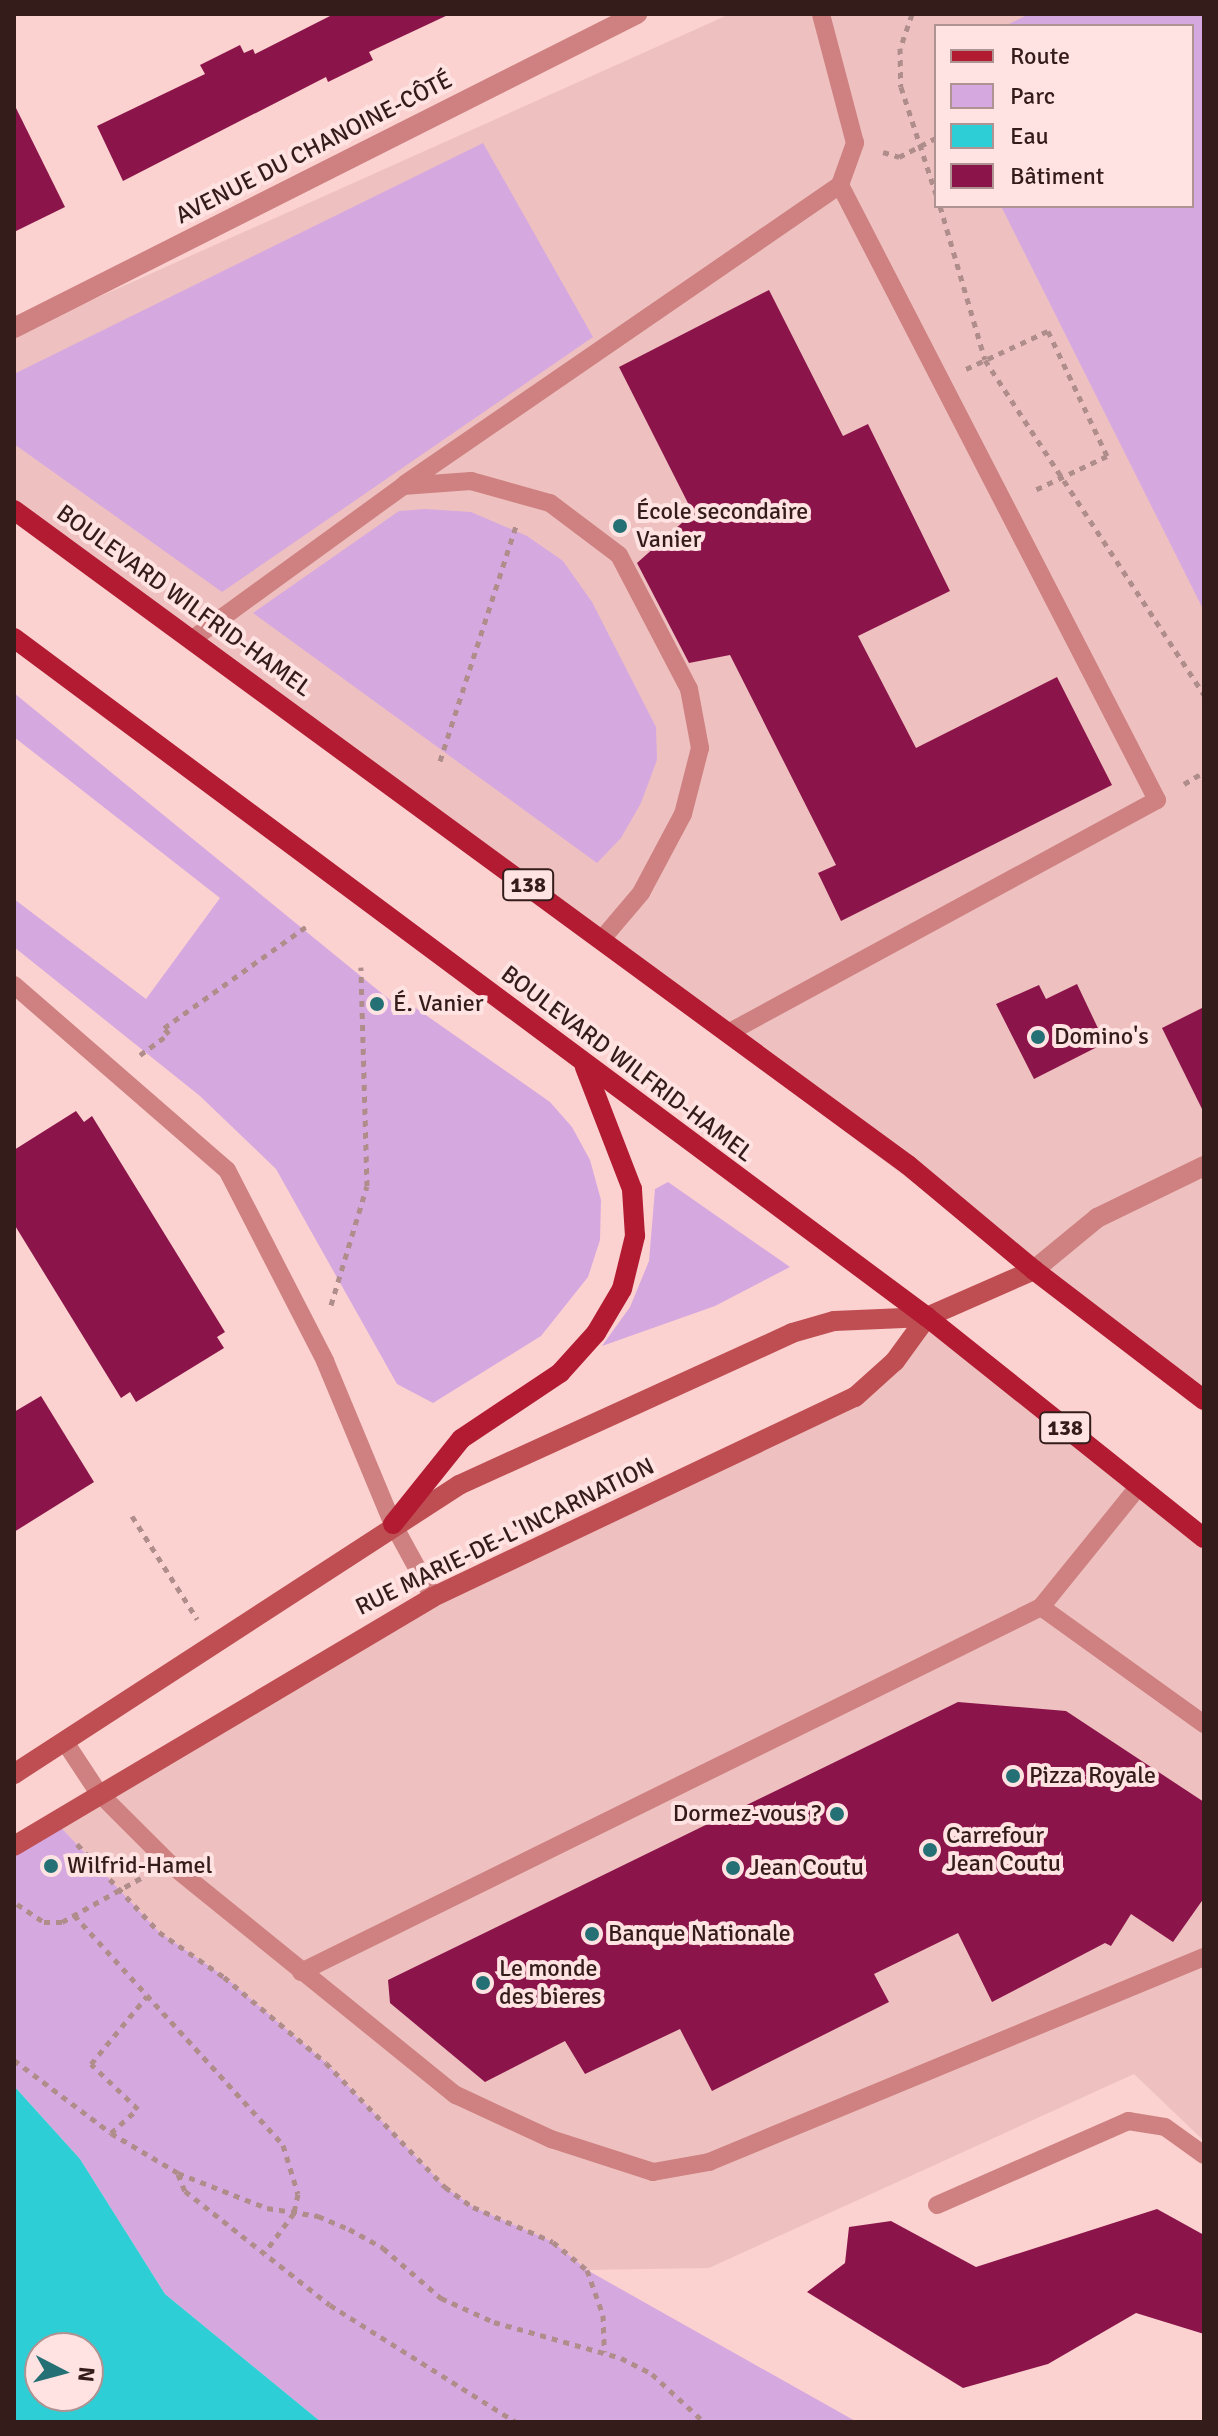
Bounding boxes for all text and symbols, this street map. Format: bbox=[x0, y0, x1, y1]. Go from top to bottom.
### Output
legend bbox=[934, 24, 1194, 208]
text: Route bbox=[1010, 41, 1070, 71]
street label: AVENUE DU CHANOINE-CÔTÉ bbox=[171, 66, 457, 230]
text: Parc bbox=[1010, 81, 1055, 111]
text: Eau bbox=[1010, 121, 1049, 151]
text: Bâtiment bbox=[1010, 161, 1104, 191]
place label: École secondaire Vanier bbox=[636, 498, 808, 554]
street label: BOULEVARD WILFRID-HAMEL bbox=[51, 499, 317, 703]
marker: École secondaire Vanier bbox=[611, 517, 629, 535]
road number: 138 bbox=[502, 867, 554, 903]
street label: BOULEVARD WILFRID-HAMEL bbox=[495, 960, 759, 1168]
place label: É. Vanier bbox=[393, 990, 484, 1018]
marker: É. Vanier bbox=[368, 995, 386, 1013]
place label: Domino's bbox=[1054, 1023, 1149, 1051]
marker: Domino's bbox=[1029, 1028, 1047, 1046]
road number: 138 bbox=[1039, 1410, 1091, 1446]
street label: RUE MARIE-DE-L'INCARNATION bbox=[351, 1452, 659, 1622]
place label: Pizza Royale bbox=[1029, 1762, 1156, 1790]
marker: Pizza Royale bbox=[1004, 1767, 1022, 1785]
place label: Dormez-vous ? bbox=[673, 1800, 821, 1828]
marker: Dormez-vous ? bbox=[828, 1805, 846, 1823]
place label: Carrefour Jean Coutu bbox=[946, 1822, 1061, 1878]
marker: Carrefour Jean Coutu bbox=[921, 1841, 939, 1859]
place label: Wilfrid-Hamel bbox=[67, 1852, 213, 1880]
place label: Jean Coutu bbox=[749, 1854, 864, 1882]
marker: Wilfrid-Hamel bbox=[42, 1857, 60, 1875]
marker: Jean Coutu bbox=[724, 1859, 742, 1877]
place label: Banque Nationale bbox=[608, 1920, 791, 1948]
marker: Banque Nationale bbox=[583, 1925, 601, 1943]
place label: Le monde des bieres bbox=[499, 1955, 602, 2011]
marker: Le monde des bieres bbox=[474, 1974, 492, 1992]
north arrow bbox=[24, 2332, 104, 2412]
text: N bbox=[72, 2365, 101, 2383]

